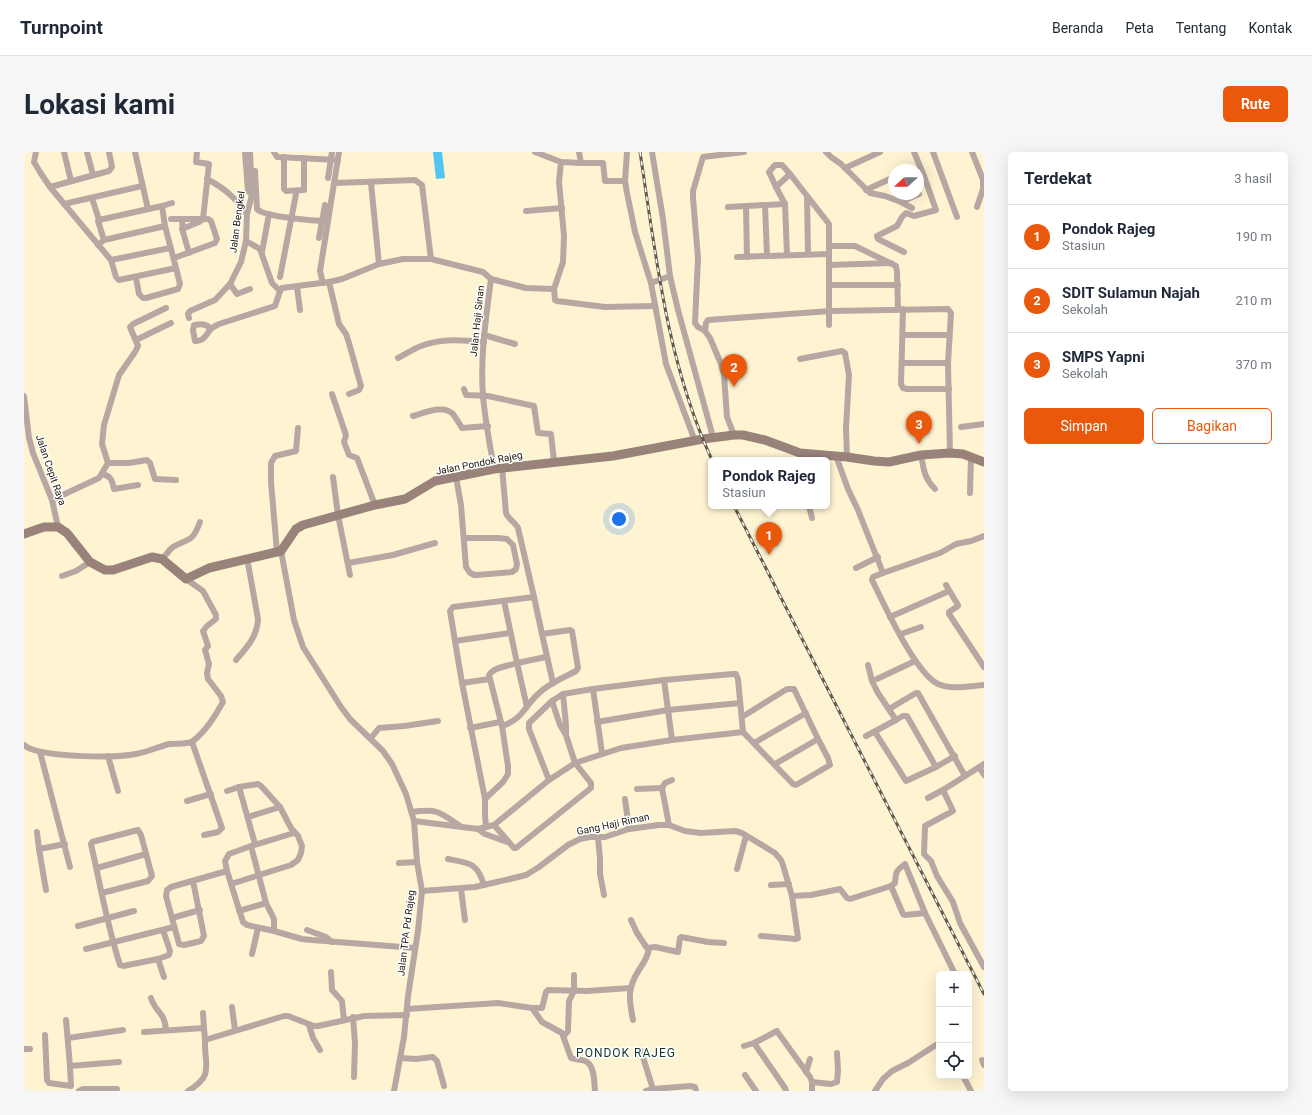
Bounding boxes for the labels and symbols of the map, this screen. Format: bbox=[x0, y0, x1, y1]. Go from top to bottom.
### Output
north arrow bbox=[888, 164, 924, 200]
street label: Jalan Bengkel bbox=[227, 190, 247, 254]
street label: Jalan Haji Sinan bbox=[468, 285, 486, 357]
pin: 2 bbox=[721, 354, 747, 387]
pin: 3 bbox=[906, 411, 932, 444]
street label: Jalan Cepit Raya bbox=[34, 433, 68, 507]
street label: Jalan Pondok Rajeg bbox=[435, 449, 523, 477]
your location bbox=[609, 509, 629, 529]
pin: 1 bbox=[756, 522, 782, 555]
street label: Gang Haji Riman bbox=[576, 811, 650, 837]
street label: Jalan TPA Pd Rajeg bbox=[395, 889, 417, 977]
district label: PONDOK RAJEG bbox=[576, 1046, 676, 1060]

